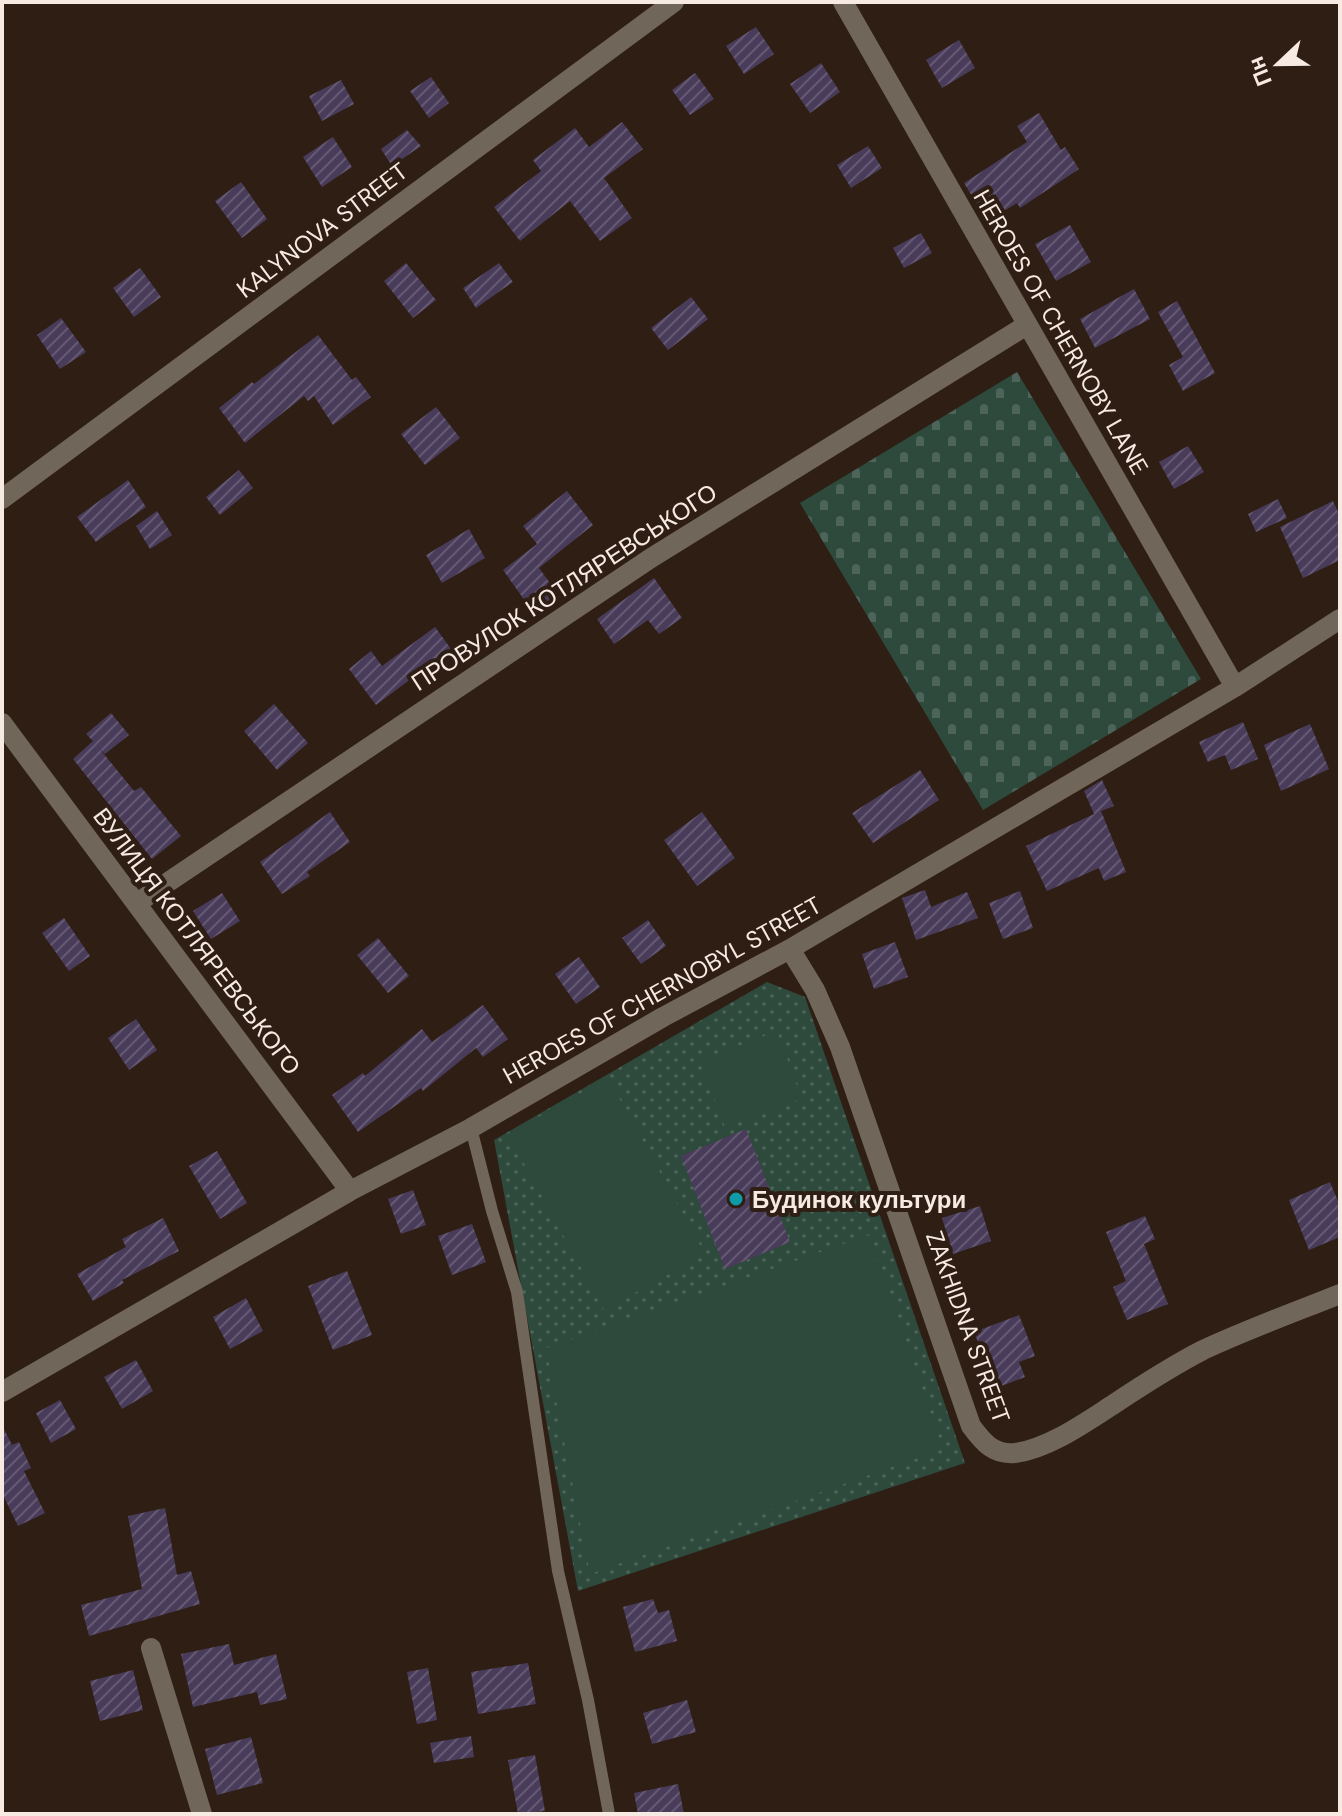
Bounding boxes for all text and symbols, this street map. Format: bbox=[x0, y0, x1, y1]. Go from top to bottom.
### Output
north arrow bbox=[1238, 24, 1318, 104]
text: Пн bbox=[1241, 52, 1279, 90]
street label: KALYNOVA STREET bbox=[230, 155, 414, 305]
street label: HEROES OF CHERNOBY LANE bbox=[967, 184, 1155, 480]
street label: ПРОВУЛОК КОТЛЯРЕВСЬКОГО bbox=[405, 476, 723, 698]
street label: ВУЛИЦЯ КОТЛЯРЕВСЬКОГО bbox=[86, 801, 308, 1081]
street label: HEROES OF CHERNOBYL STREET bbox=[497, 889, 827, 1091]
place label: Будинок культури bbox=[752, 1184, 966, 1215]
marker: Будинок культури bbox=[727, 1190, 745, 1208]
street label: ZAKHIDNA STREET bbox=[919, 1227, 1017, 1427]

